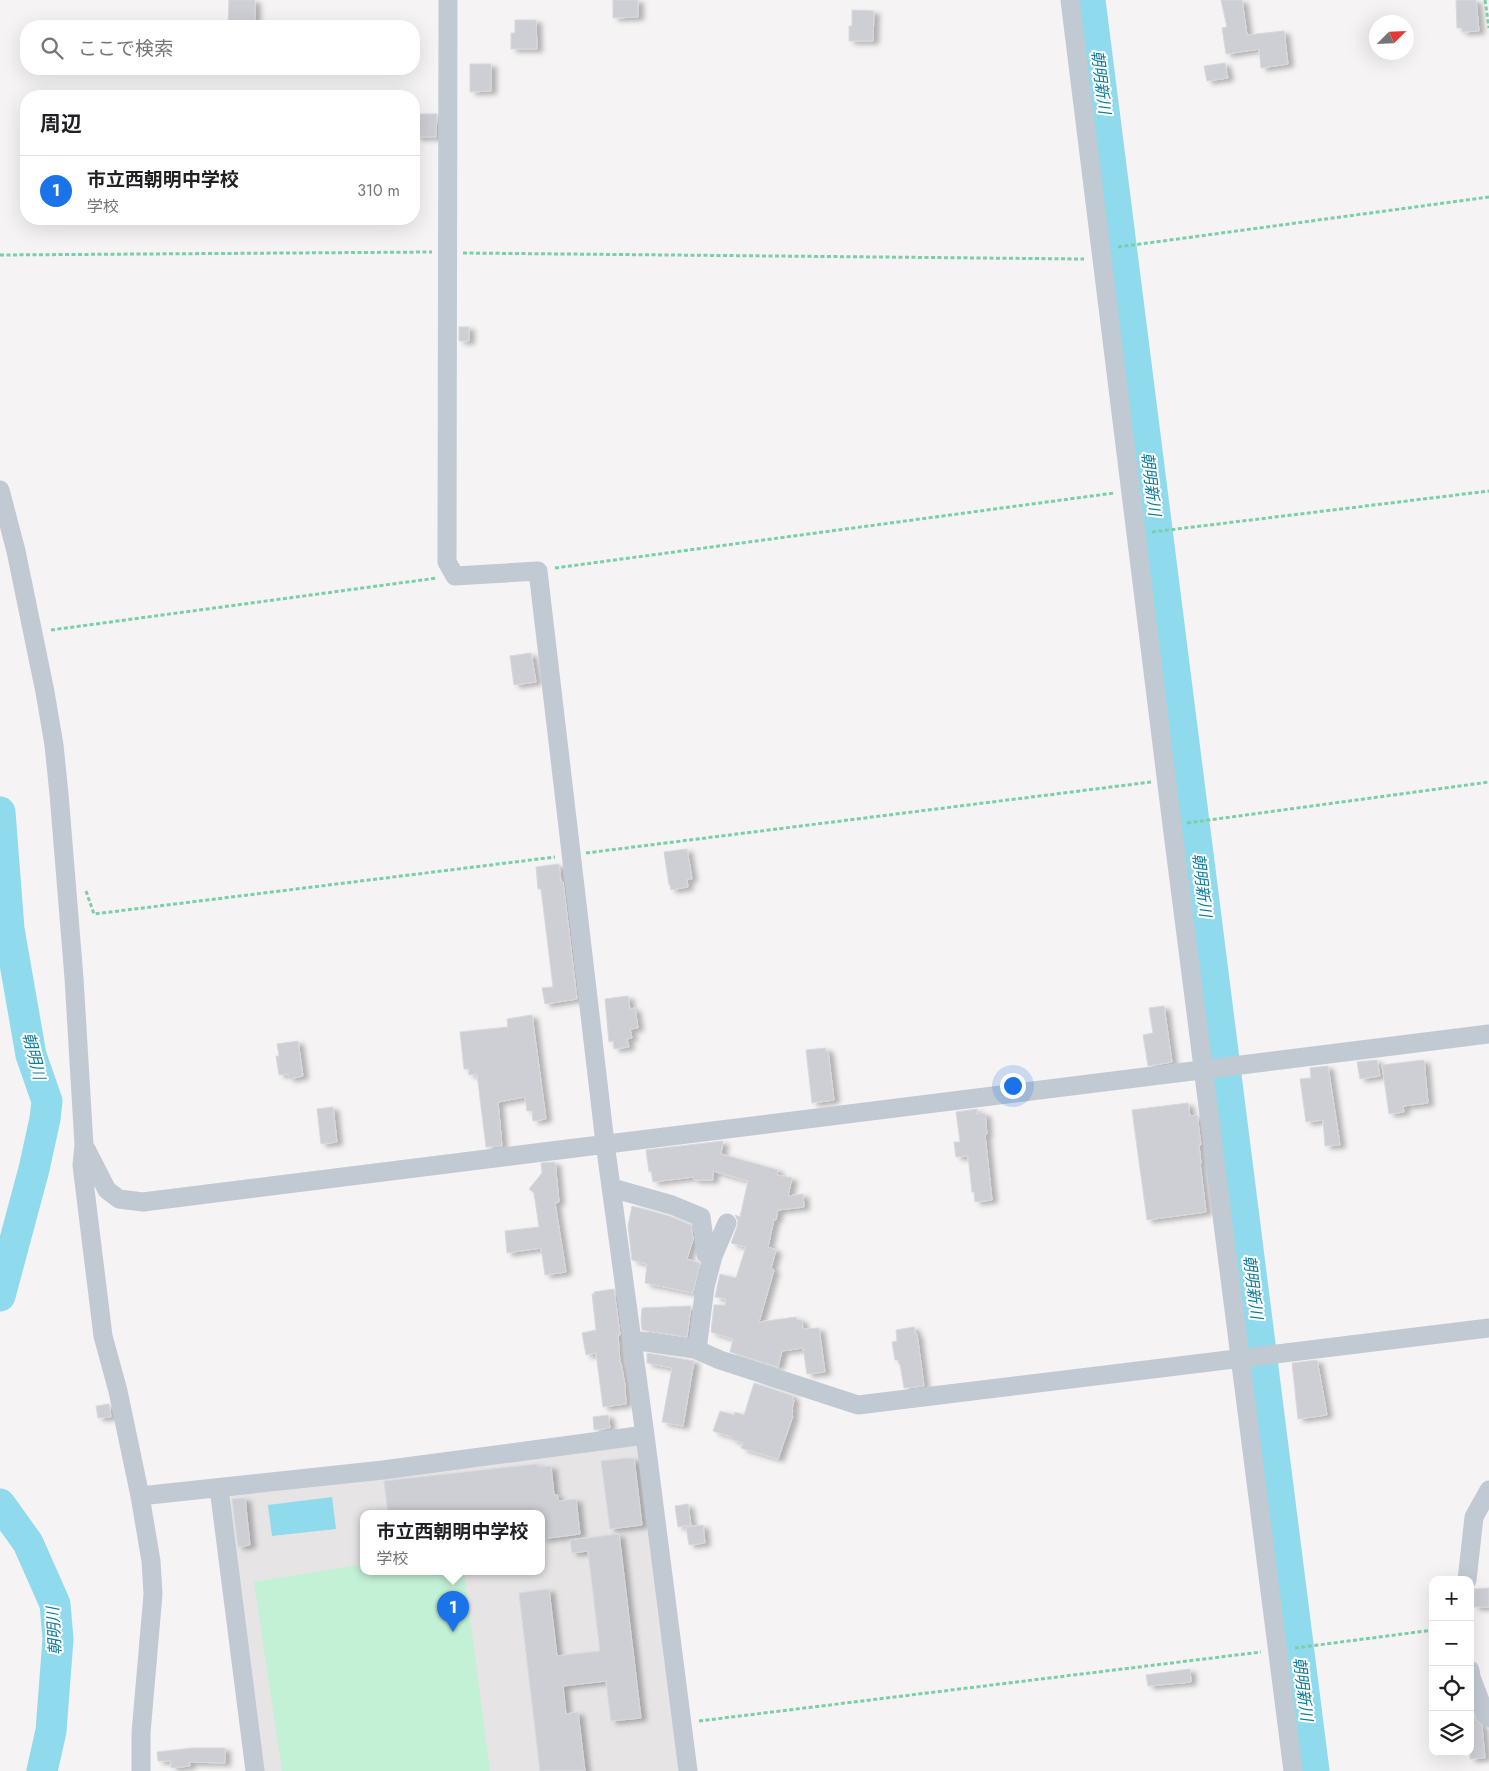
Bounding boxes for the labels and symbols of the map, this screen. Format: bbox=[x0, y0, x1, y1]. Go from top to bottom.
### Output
north arrow bbox=[1369, 15, 1414, 60]
water label: 朝明新川 bbox=[1086, 49, 1117, 117]
water label: 朝明新川 bbox=[1136, 451, 1167, 519]
water label: 朝明新川 bbox=[1187, 852, 1218, 920]
water label: 朝明川 bbox=[17, 1030, 51, 1084]
your location bbox=[1000, 1073, 1026, 1099]
water label: 朝明新川 bbox=[1238, 1254, 1269, 1322]
pin: 1 bbox=[437, 1591, 469, 1632]
water label: 朝明川 bbox=[41, 1604, 67, 1656]
water label: 朝明新川 bbox=[1288, 1656, 1319, 1724]

